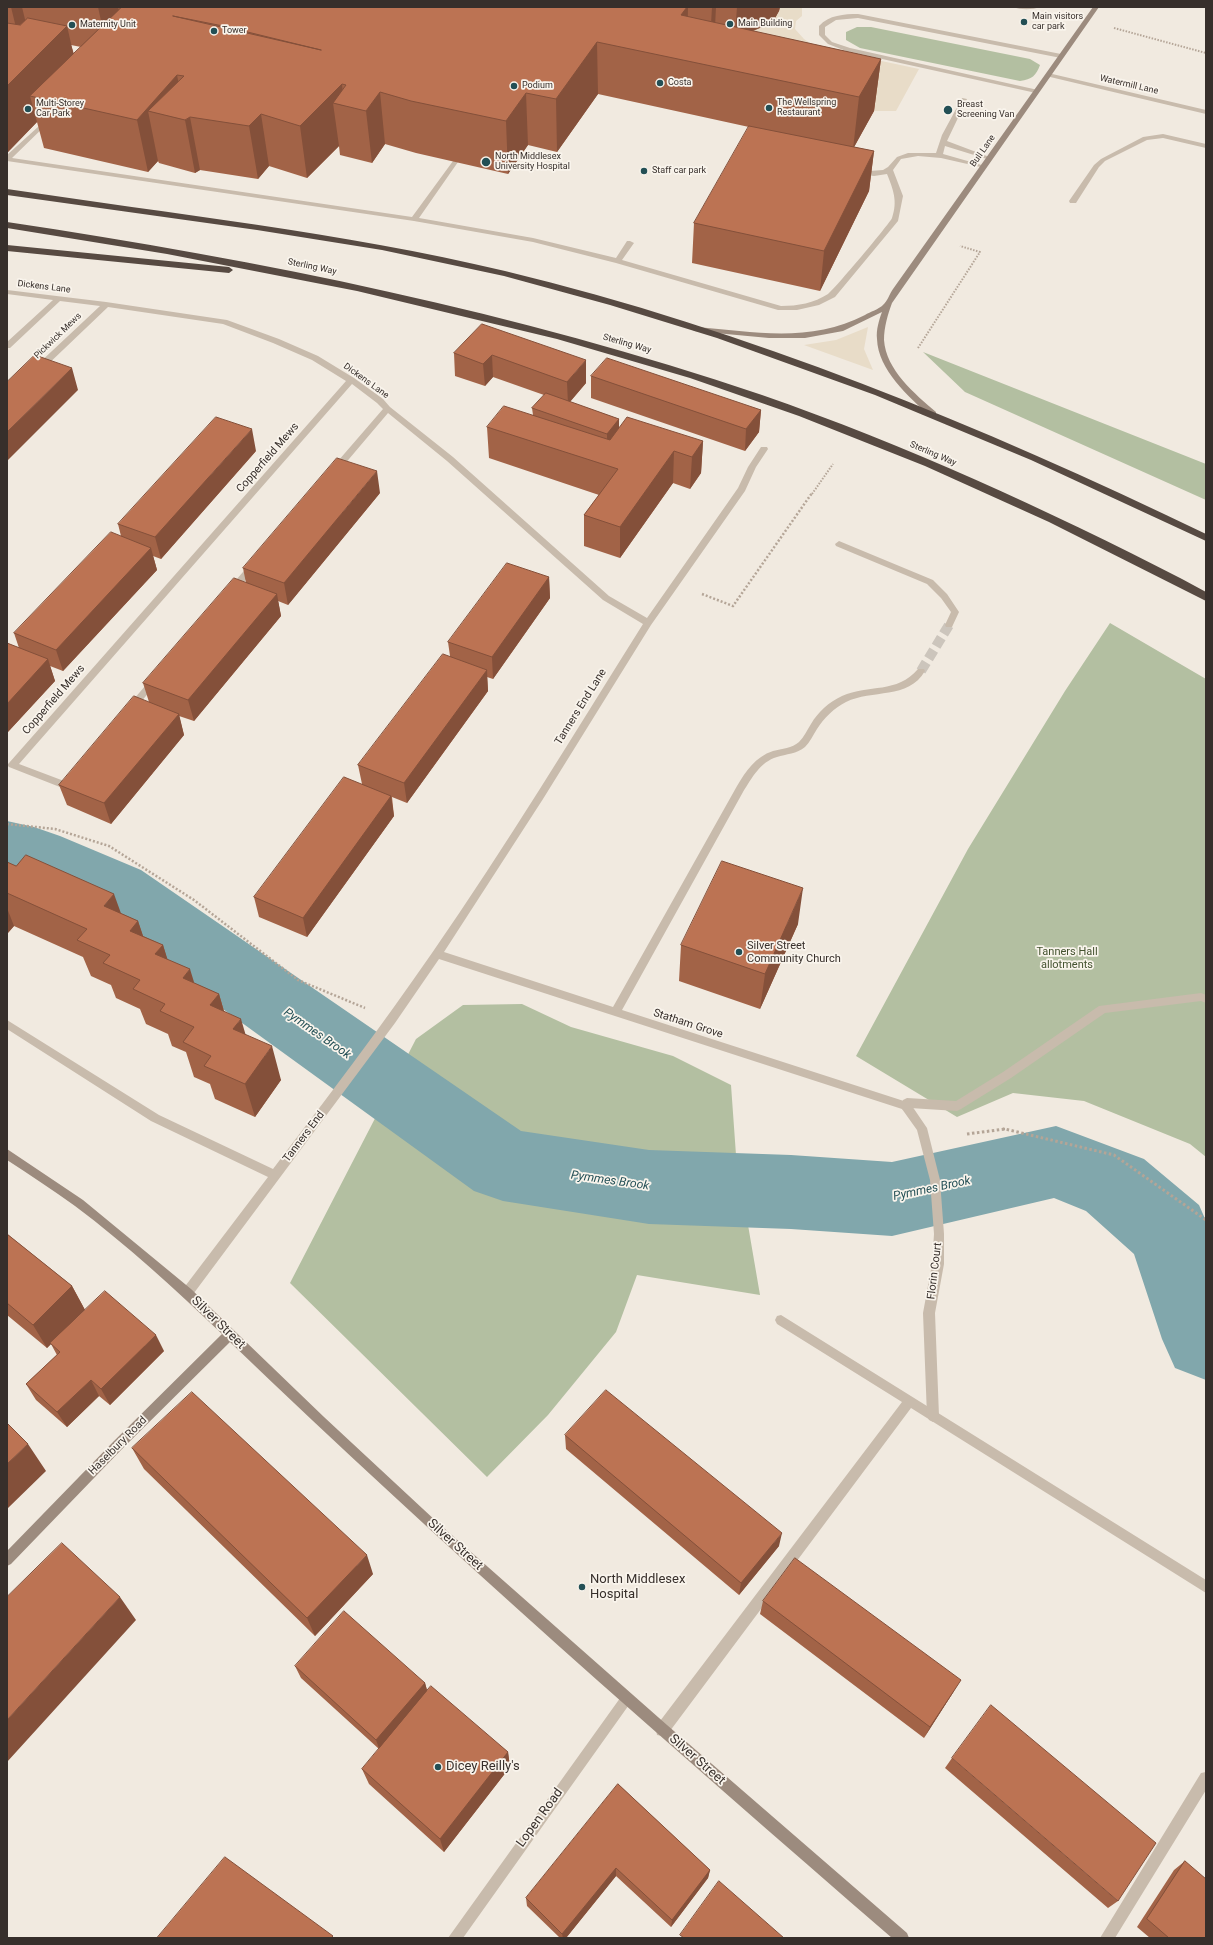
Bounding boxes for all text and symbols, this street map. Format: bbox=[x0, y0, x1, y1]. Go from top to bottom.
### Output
place label: Main visitors car park bbox=[1032, 12, 1083, 33]
marker: Main visitors car park bbox=[1019, 17, 1029, 27]
marker: Main Building bbox=[725, 19, 735, 29]
place label: Main Building bbox=[738, 19, 792, 29]
marker: Maternity Unit bbox=[67, 20, 77, 30]
place label: Maternity Unit bbox=[80, 20, 136, 30]
marker: Tower bbox=[209, 26, 219, 36]
place label: Tower bbox=[222, 26, 247, 36]
street label: Watermill Lane bbox=[1099, 73, 1159, 97]
marker: Costa bbox=[655, 78, 665, 88]
place label: Costa bbox=[668, 78, 691, 88]
marker: Podium bbox=[509, 81, 519, 91]
place label: Podium bbox=[522, 81, 553, 91]
place label: The Wellspring Restaurant bbox=[777, 98, 836, 119]
place label: Multi-Storey Car Park bbox=[36, 99, 84, 120]
place label: Breast Screening Van bbox=[957, 100, 1014, 121]
marker: The Wellspring Restaurant bbox=[764, 103, 774, 113]
marker: Multi-Storey Car Park bbox=[23, 104, 33, 114]
marker: Breast Screening Van bbox=[942, 104, 954, 116]
street label: Bull Lane bbox=[968, 133, 998, 169]
place label: North Middlesex University Hospital bbox=[495, 152, 570, 173]
marker: North Middlesex University Hospital bbox=[480, 156, 492, 168]
marker: Staff car park bbox=[639, 166, 649, 176]
place label: Staff car park bbox=[652, 166, 706, 176]
street label: Sterling Way bbox=[287, 257, 337, 277]
street label: Dickens Lane bbox=[17, 278, 71, 296]
street label: Pickwick Mews bbox=[32, 311, 84, 361]
street label: Sterling Way bbox=[602, 332, 652, 356]
street label: Dickens Lane bbox=[341, 361, 391, 401]
street label: Copperfield Mews bbox=[234, 420, 302, 496]
street label: Sterling Way bbox=[908, 439, 958, 469]
street label: Copperfield Mews bbox=[20, 662, 88, 738]
street label: Tanners End Lane bbox=[552, 667, 610, 747]
place label: Silver Street Community Church bbox=[747, 939, 841, 965]
park label: Tanners Hall allotments bbox=[1036, 945, 1098, 971]
marker: Silver Street Community Church bbox=[734, 947, 744, 957]
water label: Pymmes Brook bbox=[281, 1006, 353, 1062]
street label: Statham Grove bbox=[651, 1007, 725, 1041]
street label: Tanners End bbox=[280, 1109, 328, 1165]
water label: Pymmes Brook bbox=[570, 1168, 650, 1194]
water label: Pymmes Brook bbox=[892, 1174, 972, 1204]
street label: Florin Court bbox=[925, 1242, 945, 1300]
street label: Silver Street bbox=[188, 1293, 248, 1353]
street label: Haselbury Road bbox=[86, 1414, 150, 1478]
street label: Silver Street bbox=[424, 1516, 486, 1574]
place label: North Middlesex Hospital bbox=[590, 1572, 685, 1603]
marker: North Middlesex Hospital bbox=[577, 1582, 587, 1592]
street label: Silver Street bbox=[666, 1731, 728, 1789]
place label: Dicey Reilly's bbox=[446, 1759, 520, 1775]
marker: Dicey Reilly's bbox=[433, 1762, 443, 1772]
street label: Lopen Road bbox=[513, 1786, 567, 1850]

